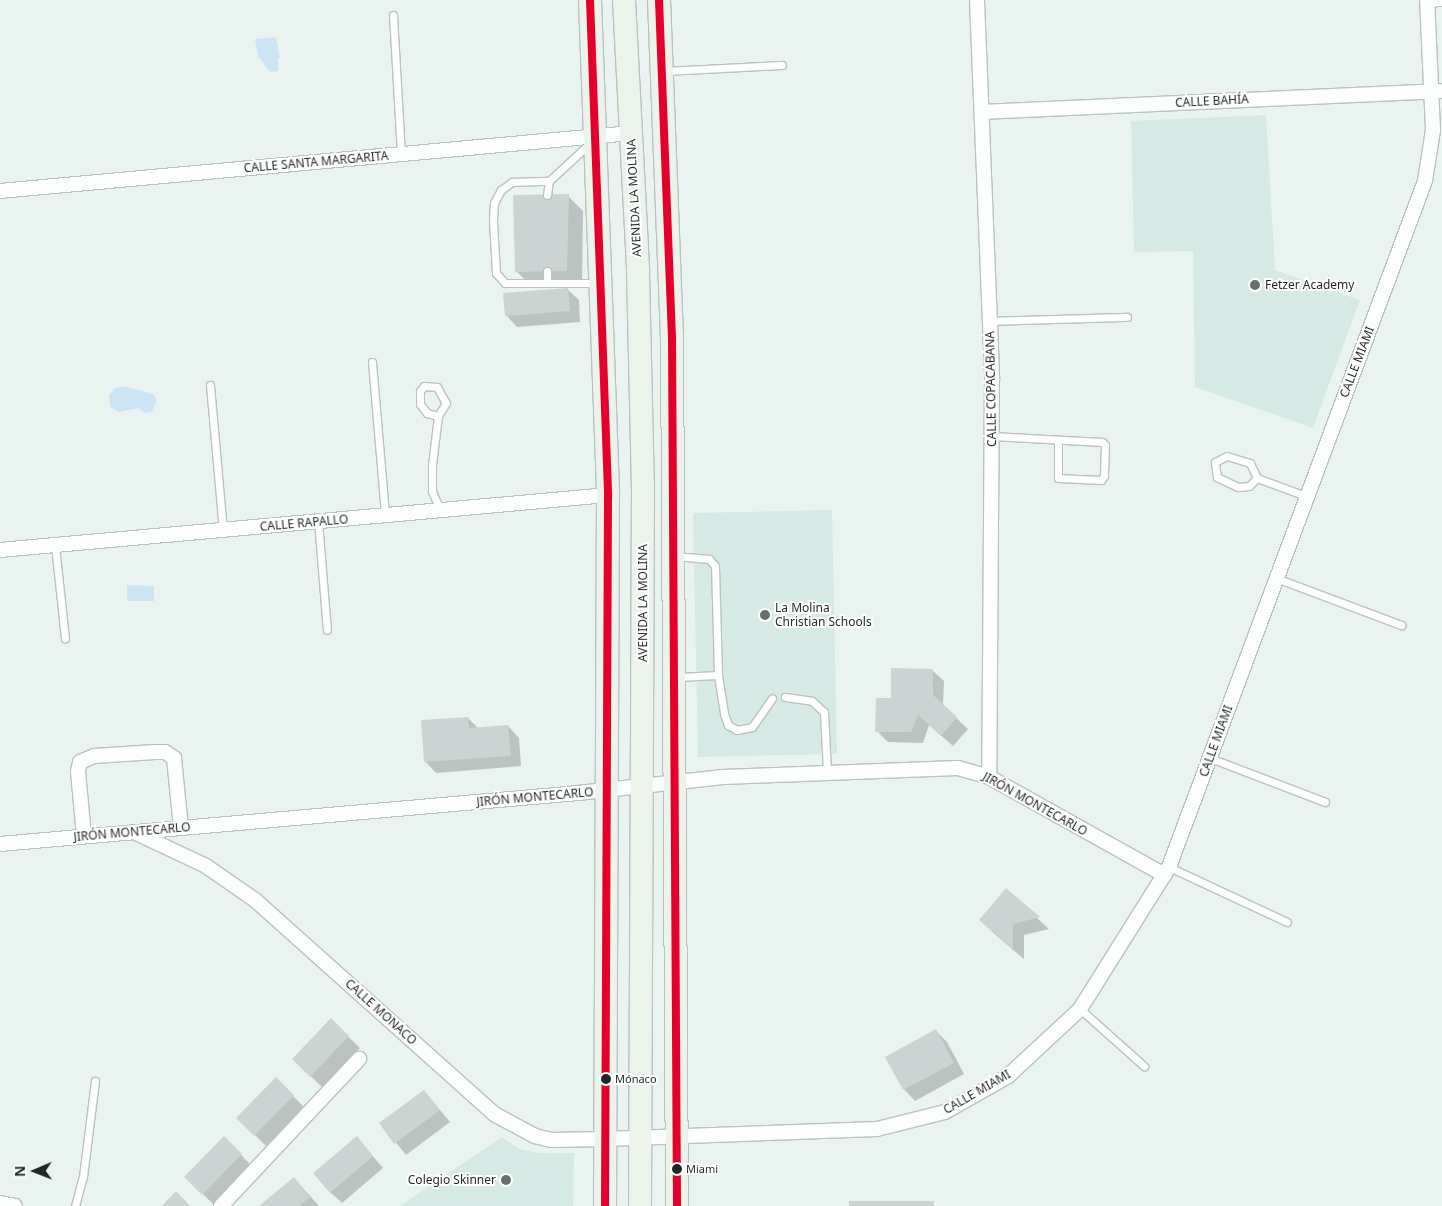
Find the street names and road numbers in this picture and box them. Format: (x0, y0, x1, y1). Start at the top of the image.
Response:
street label: CALLE BAHÍA (1175, 92, 1249, 110)
street label: AVENIDA LA MOLINA (624, 139, 644, 257)
street label: CALLE SANTA MARGARITA (243, 149, 389, 175)
street label: CALLE MIAMI (1337, 324, 1377, 400)
street label: CALLE COPACABANA (983, 331, 999, 447)
street label: CALLE RAPALLO (259, 512, 349, 534)
street label: AVENIDA LA MOLINA (636, 544, 650, 662)
street label: CALLE MIAMI (1196, 703, 1236, 779)
street label: JIRÓN MONTECARLO (980, 769, 1090, 839)
street label: JIRÓN MONTECARLO (476, 785, 594, 809)
street label: JIRÓN MONTECARLO (73, 820, 191, 844)
street label: CALLE MONACO (342, 976, 420, 1048)
street label: CALLE MIAMI (941, 1067, 1013, 1117)

